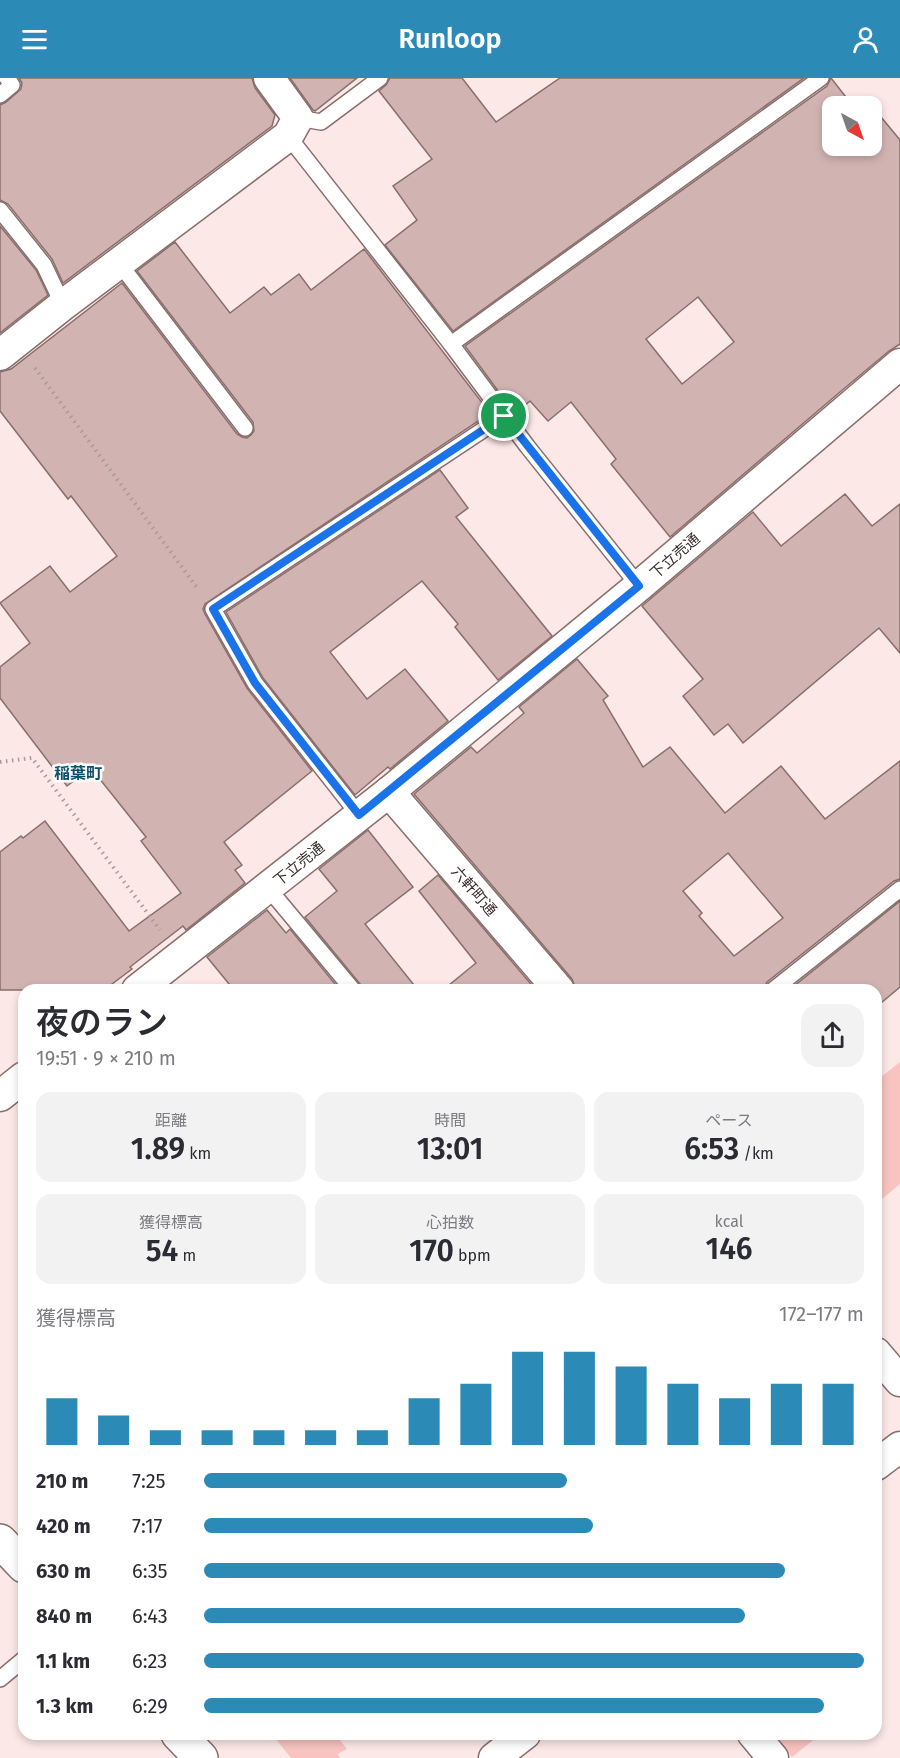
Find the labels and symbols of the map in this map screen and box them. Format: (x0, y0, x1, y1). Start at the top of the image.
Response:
north arrow (822, 96, 882, 156)
pin (478, 390, 529, 441)
street label: 下立売通 (646, 530, 704, 582)
district label: 稲葉町 (54, 764, 102, 783)
street label: 下立売通 (270, 838, 328, 890)
street label: 六軒町通 (448, 862, 500, 920)

